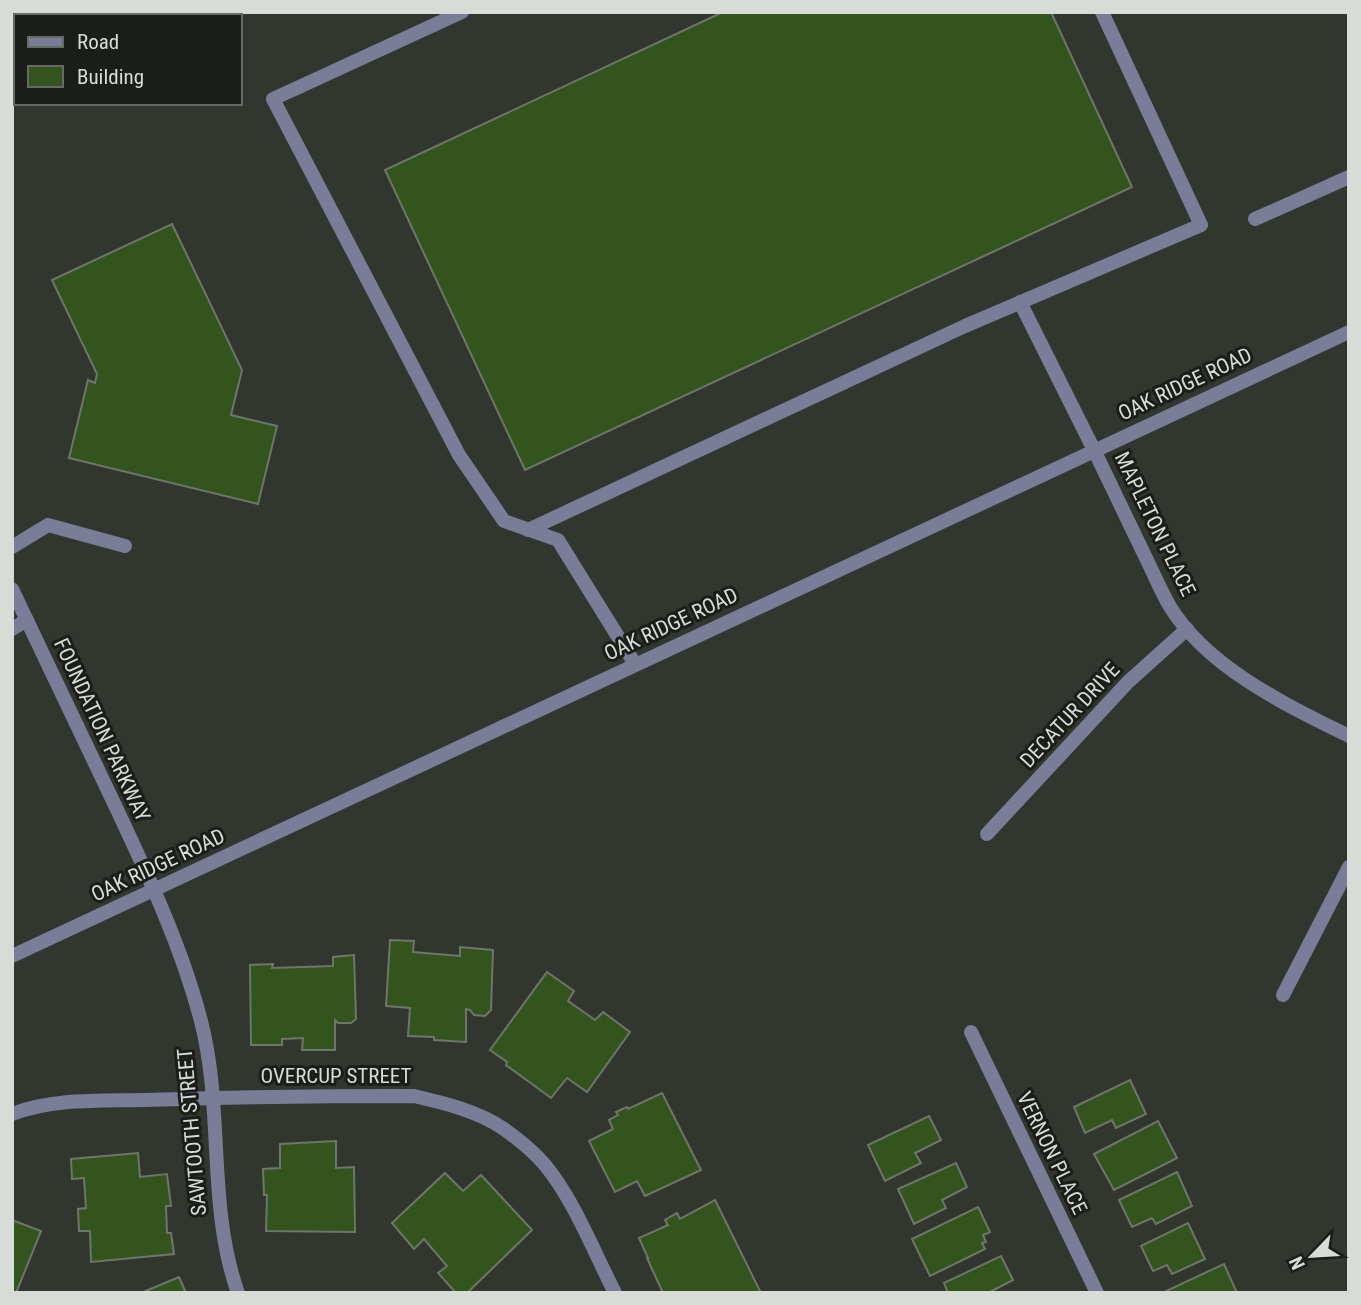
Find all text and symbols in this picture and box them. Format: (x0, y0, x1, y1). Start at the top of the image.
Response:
legend (14, 14, 242, 105)
text: Road (77, 30, 119, 54)
text: Building (77, 65, 144, 89)
street label: OAK RIDGE ROAD (1114, 343, 1256, 425)
street label: MAPLETON PLACE (1110, 448, 1200, 600)
street label: OAK RIDGE ROAD (600, 583, 742, 665)
street label: FOUNDATION PARKWAY (49, 635, 155, 825)
street label: DECATUR DRIVE (1015, 658, 1125, 772)
street label: OAK RIDGE ROAD (87, 824, 229, 906)
street label: SAWTOOTH STREET (173, 1047, 211, 1217)
street label: OVERCUP STREET (261, 1064, 412, 1088)
street label: VERNON PLACE (1012, 1088, 1092, 1218)
north arrow (1277, 1221, 1347, 1291)
text: N (1284, 1253, 1310, 1273)

